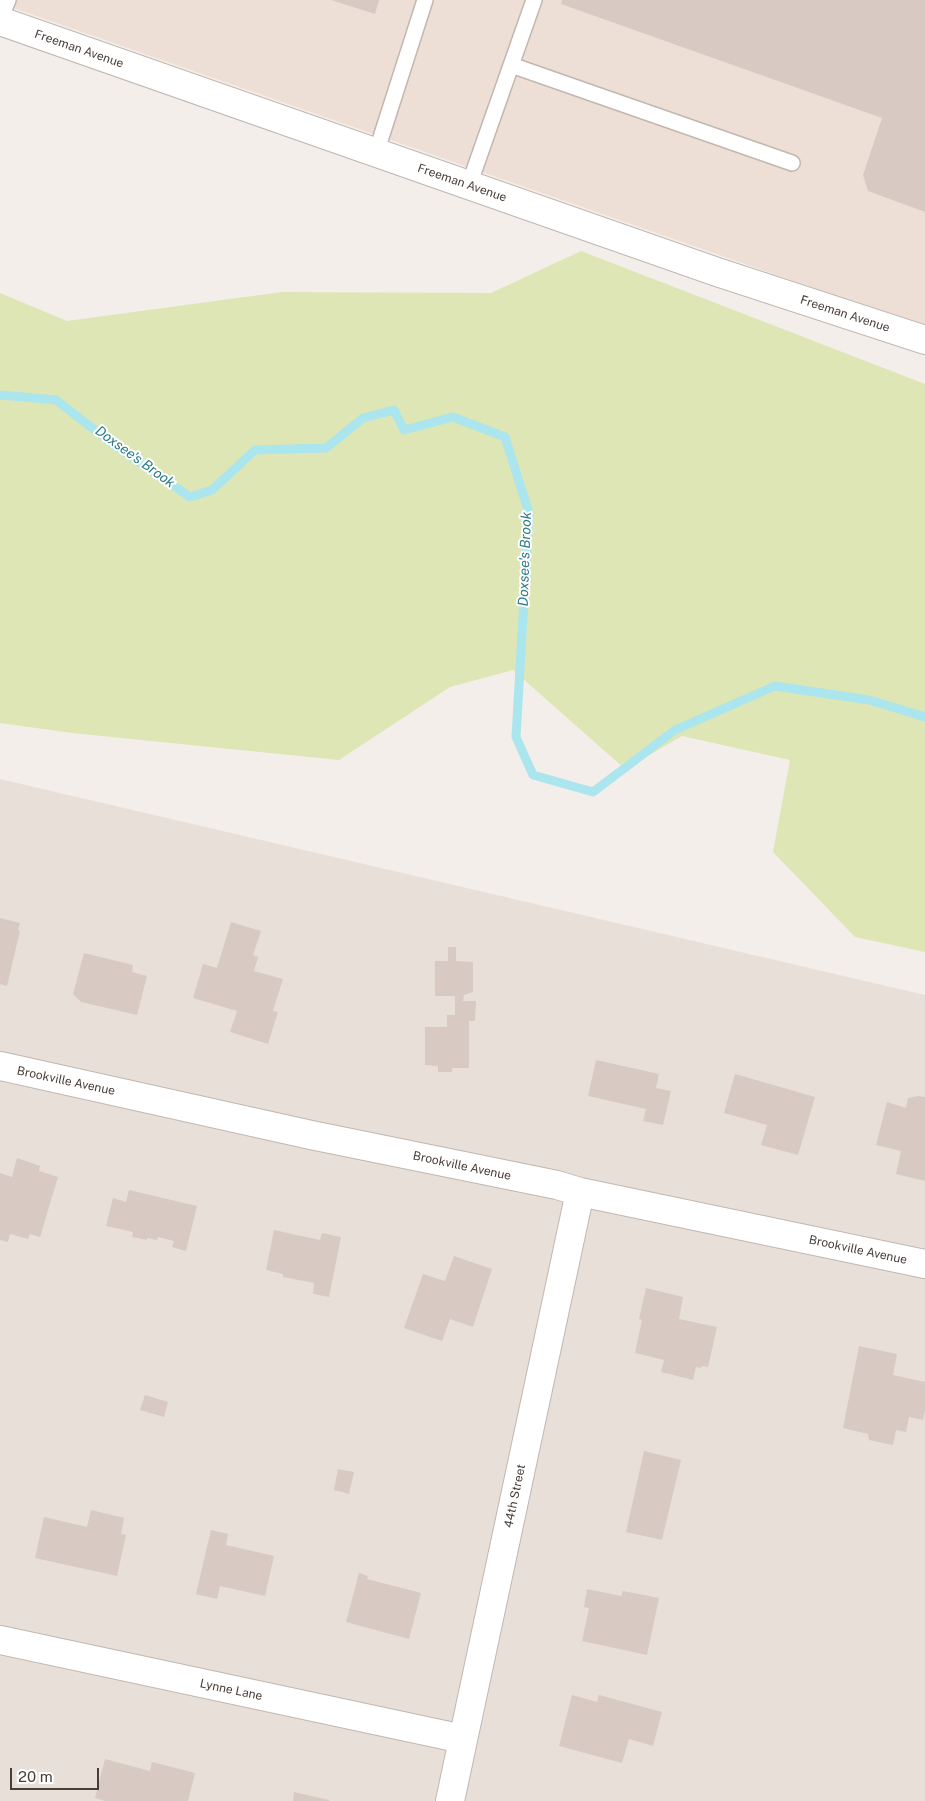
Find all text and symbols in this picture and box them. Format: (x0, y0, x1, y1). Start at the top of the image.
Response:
street label: Freeman Avenue (33, 27, 125, 71)
street label: Freeman Avenue (416, 161, 508, 205)
street label: Freeman Avenue (798, 293, 892, 335)
water label: Doxsee's Brook (92, 422, 178, 492)
water label: Doxsee's Brook (515, 511, 535, 607)
street label: Brookville Avenue (16, 1064, 116, 1098)
street label: Brookville Avenue (412, 1149, 512, 1183)
street label: Brookville Avenue (808, 1233, 908, 1267)
street label: 44th Street (501, 1463, 529, 1529)
street label: Lynne Lane (198, 1676, 264, 1704)
scale bar (12, 1758, 101, 1790)
text: 20 m (18, 1768, 53, 1785)

